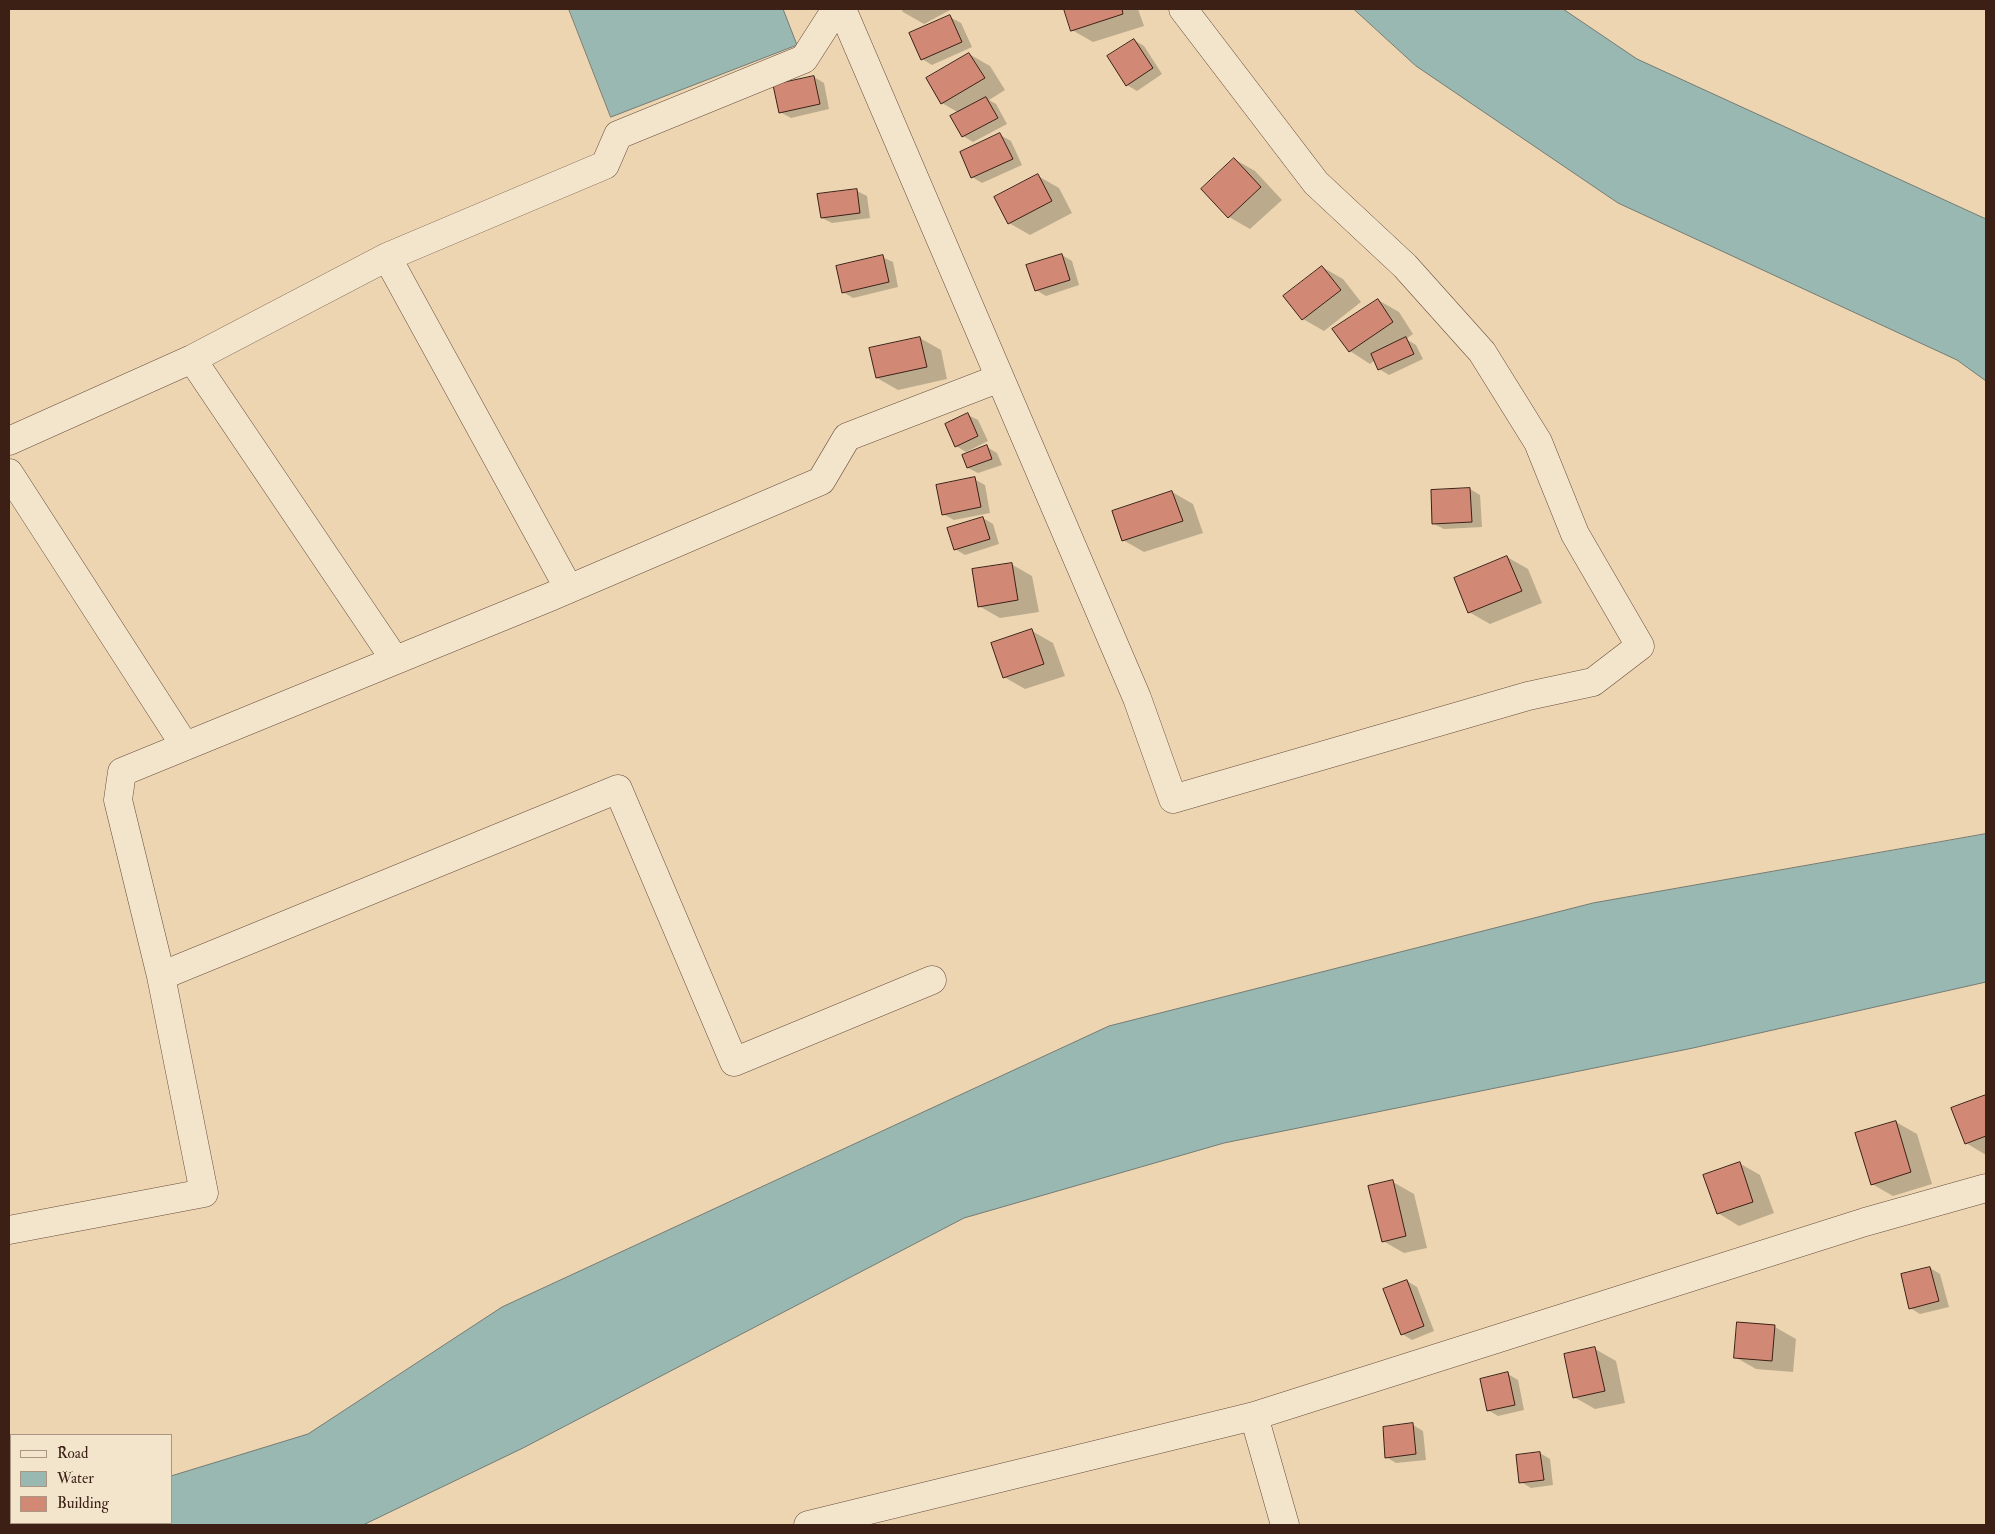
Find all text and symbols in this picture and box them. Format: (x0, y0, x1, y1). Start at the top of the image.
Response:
legend (10, 1434, 172, 1524)
text: Road (57, 1444, 88, 1463)
text: Water (57, 1469, 94, 1488)
text: Building (57, 1494, 109, 1513)

